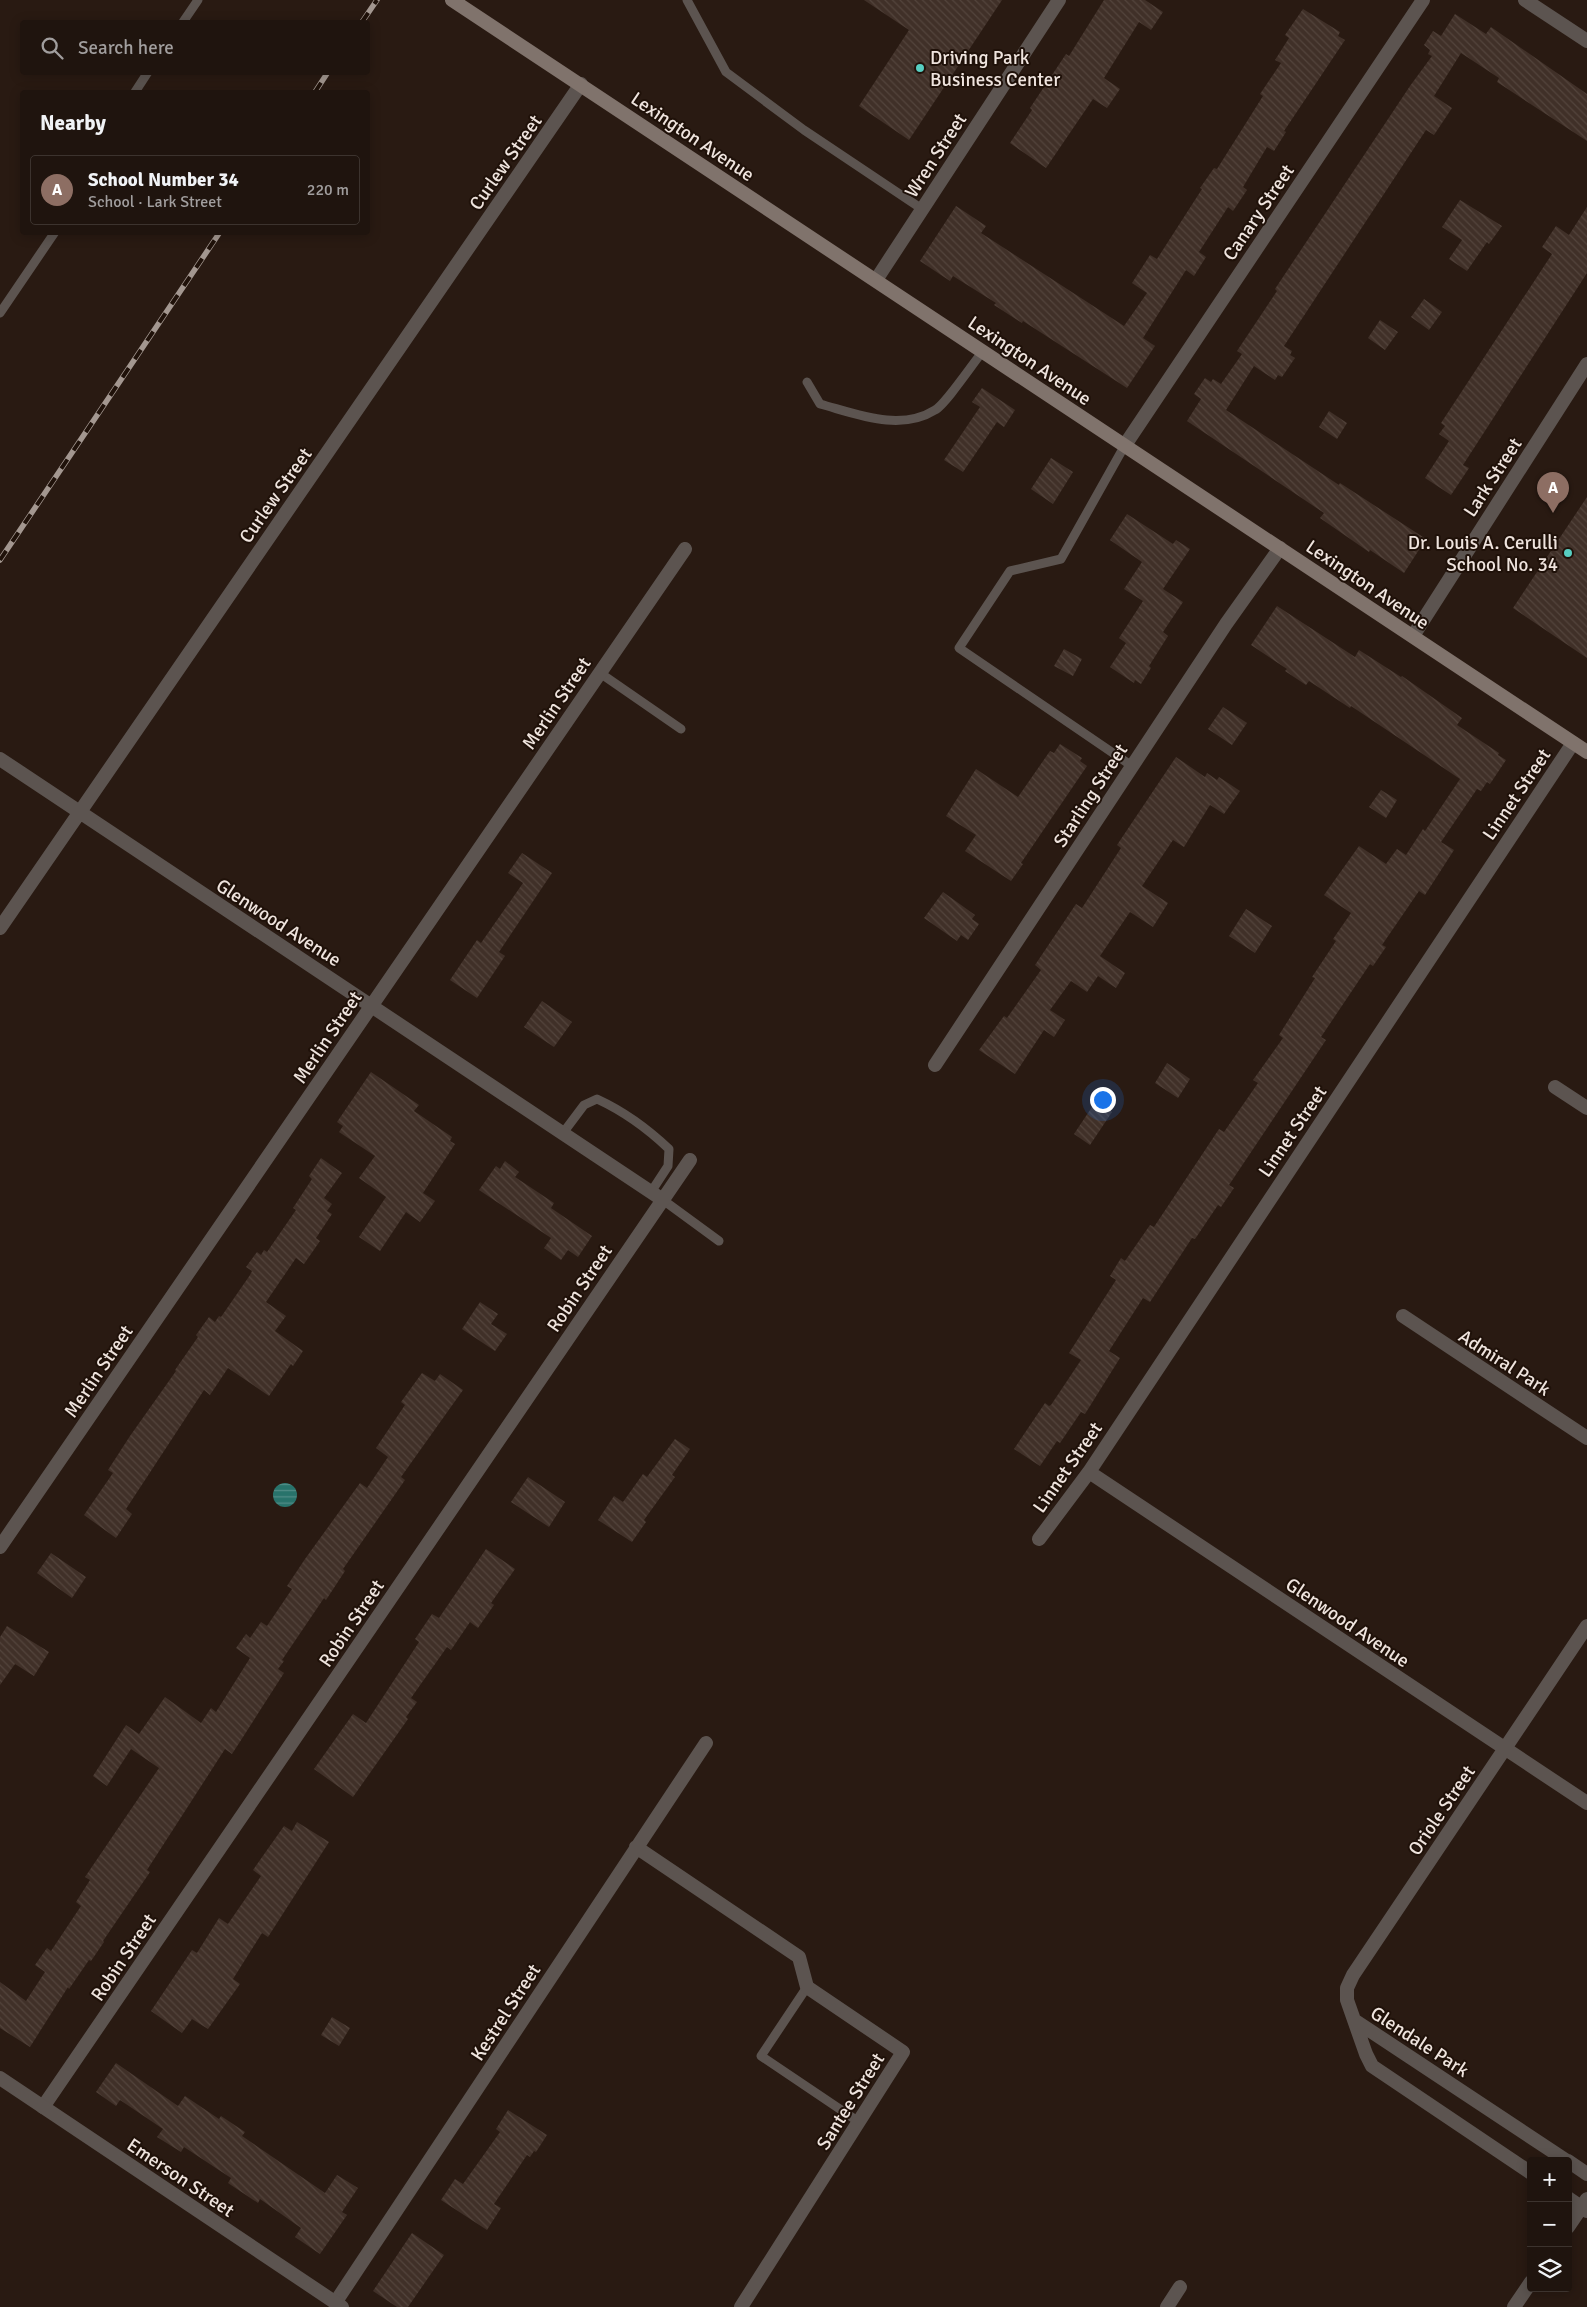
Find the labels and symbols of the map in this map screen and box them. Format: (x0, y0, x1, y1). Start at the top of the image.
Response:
place label: Driving Park Business Center (930, 46, 1060, 92)
marker: Driving Park Business Center (914, 62, 926, 74)
street label: Lexington Avenue (626, 87, 759, 187)
street label: Wren Street (900, 108, 972, 202)
street label: Curlew Street (464, 110, 548, 215)
street label: Canary Street (1218, 160, 1300, 265)
street label: Lexington Avenue (963, 311, 1096, 411)
street label: Lark Street (1458, 433, 1527, 522)
street label: Curlew Street (234, 443, 318, 548)
pin: A (1537, 472, 1569, 513)
place label: Dr. Louis A. Cerulli School No. 34 (1408, 531, 1558, 577)
street label: Lexington Avenue (1301, 535, 1434, 635)
marker: Dr. Louis A. Cerulli School No. 34 (1562, 547, 1574, 559)
street label: Merlin Street (517, 652, 597, 754)
street label: Starling Street (1048, 739, 1133, 852)
street label: Linnet Street (1477, 744, 1556, 845)
street label: Glenwood Avenue (211, 874, 345, 972)
street label: Merlin Street (288, 986, 368, 1088)
street label: Linnet Street (1253, 1081, 1332, 1182)
your location (1090, 1087, 1116, 1113)
street label: Robin Street (542, 1240, 618, 1337)
street label: Merlin Street (59, 1320, 139, 1422)
street label: Admiral Park (1454, 1324, 1555, 1402)
street label: Linnet Street (1028, 1417, 1108, 1518)
street label: Glenwood Avenue (1281, 1573, 1414, 1673)
street label: Robin Street (314, 1575, 390, 1672)
street label: Oriole Street (1403, 1761, 1481, 1860)
street label: Robin Street (86, 1909, 162, 2006)
street label: Kestrel Street (466, 1959, 546, 2066)
street label: Glendale Park (1366, 2001, 1474, 2083)
street label: Santee Street (812, 2048, 890, 2154)
street label: Emerson Street (122, 2133, 239, 2223)

